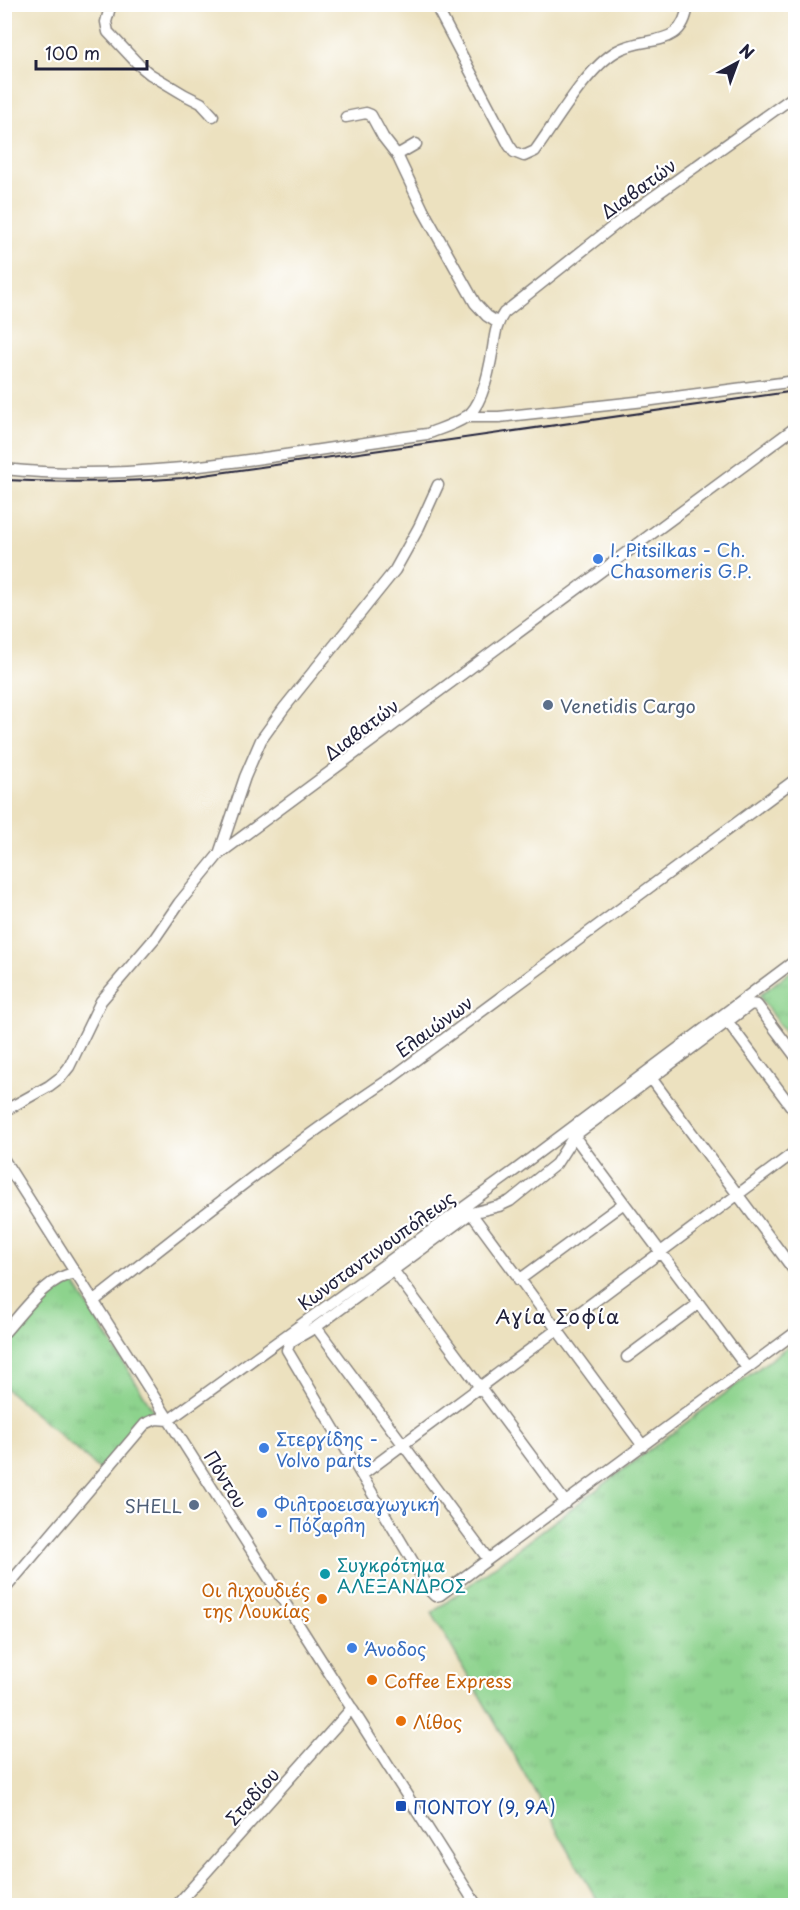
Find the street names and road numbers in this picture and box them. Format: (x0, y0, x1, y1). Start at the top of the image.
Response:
street label: Διαβατών (595, 151, 681, 225)
street label: Διαβατών (318, 692, 404, 766)
street label: Ελαιώνων (390, 989, 478, 1063)
street label: Κωνσταντινουπόλεως (292, 1184, 460, 1316)
street label: Πόντου (198, 1445, 254, 1513)
street label: Σταδίου (219, 1761, 285, 1831)

